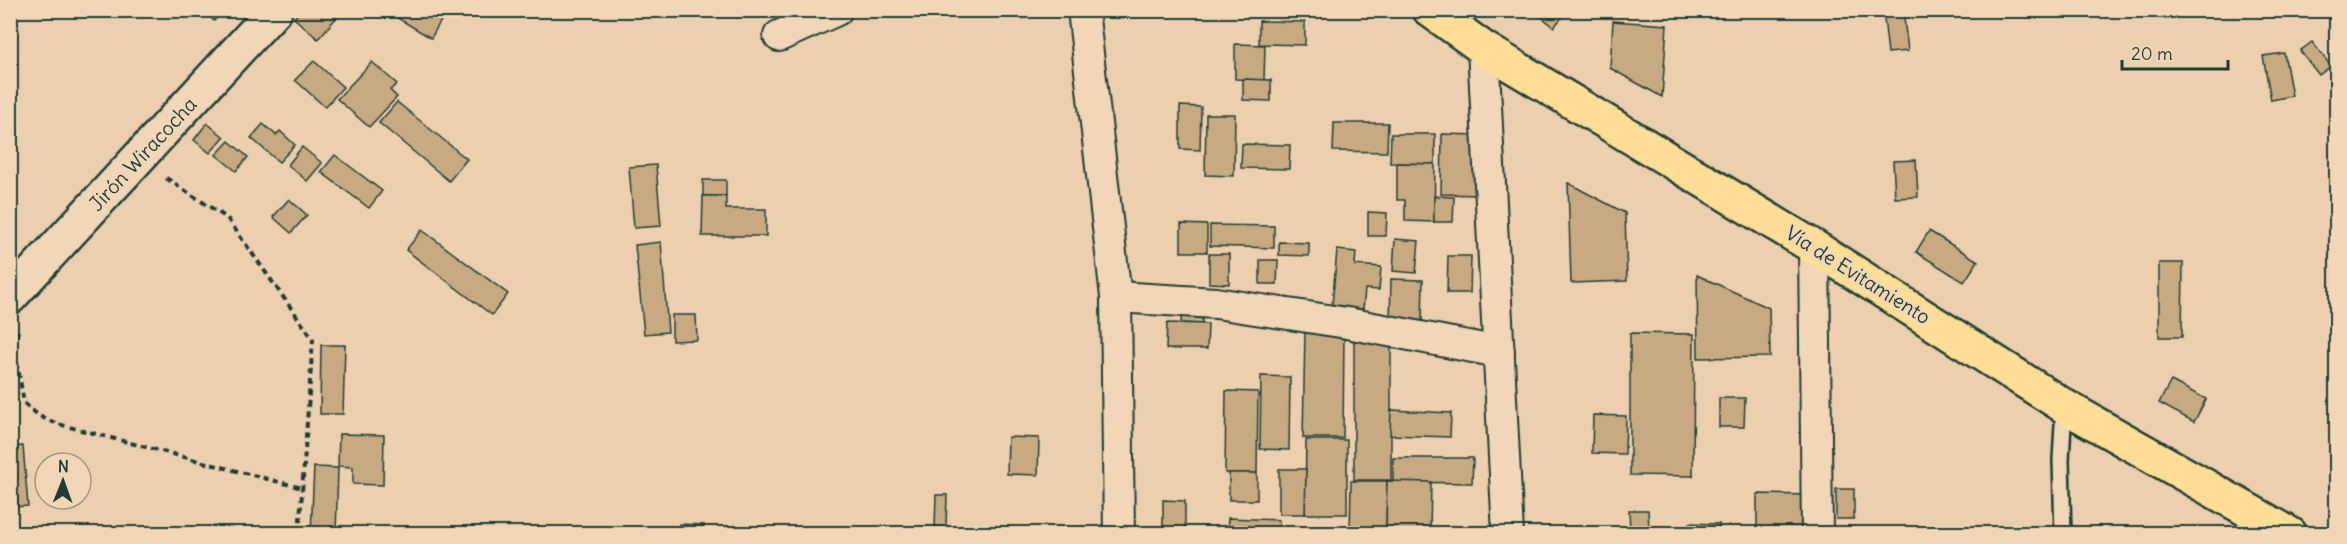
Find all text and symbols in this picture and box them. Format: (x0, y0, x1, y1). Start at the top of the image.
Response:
scale bar (2122, 33, 2228, 71)
text: 20 m (2131, 42, 2173, 65)
street label: Jirón Wiracocha (83, 91, 202, 216)
street label: Vía de Evitamiento (1781, 220, 1935, 329)
north arrow (33, 451, 93, 511)
text: N (58, 456, 69, 476)

